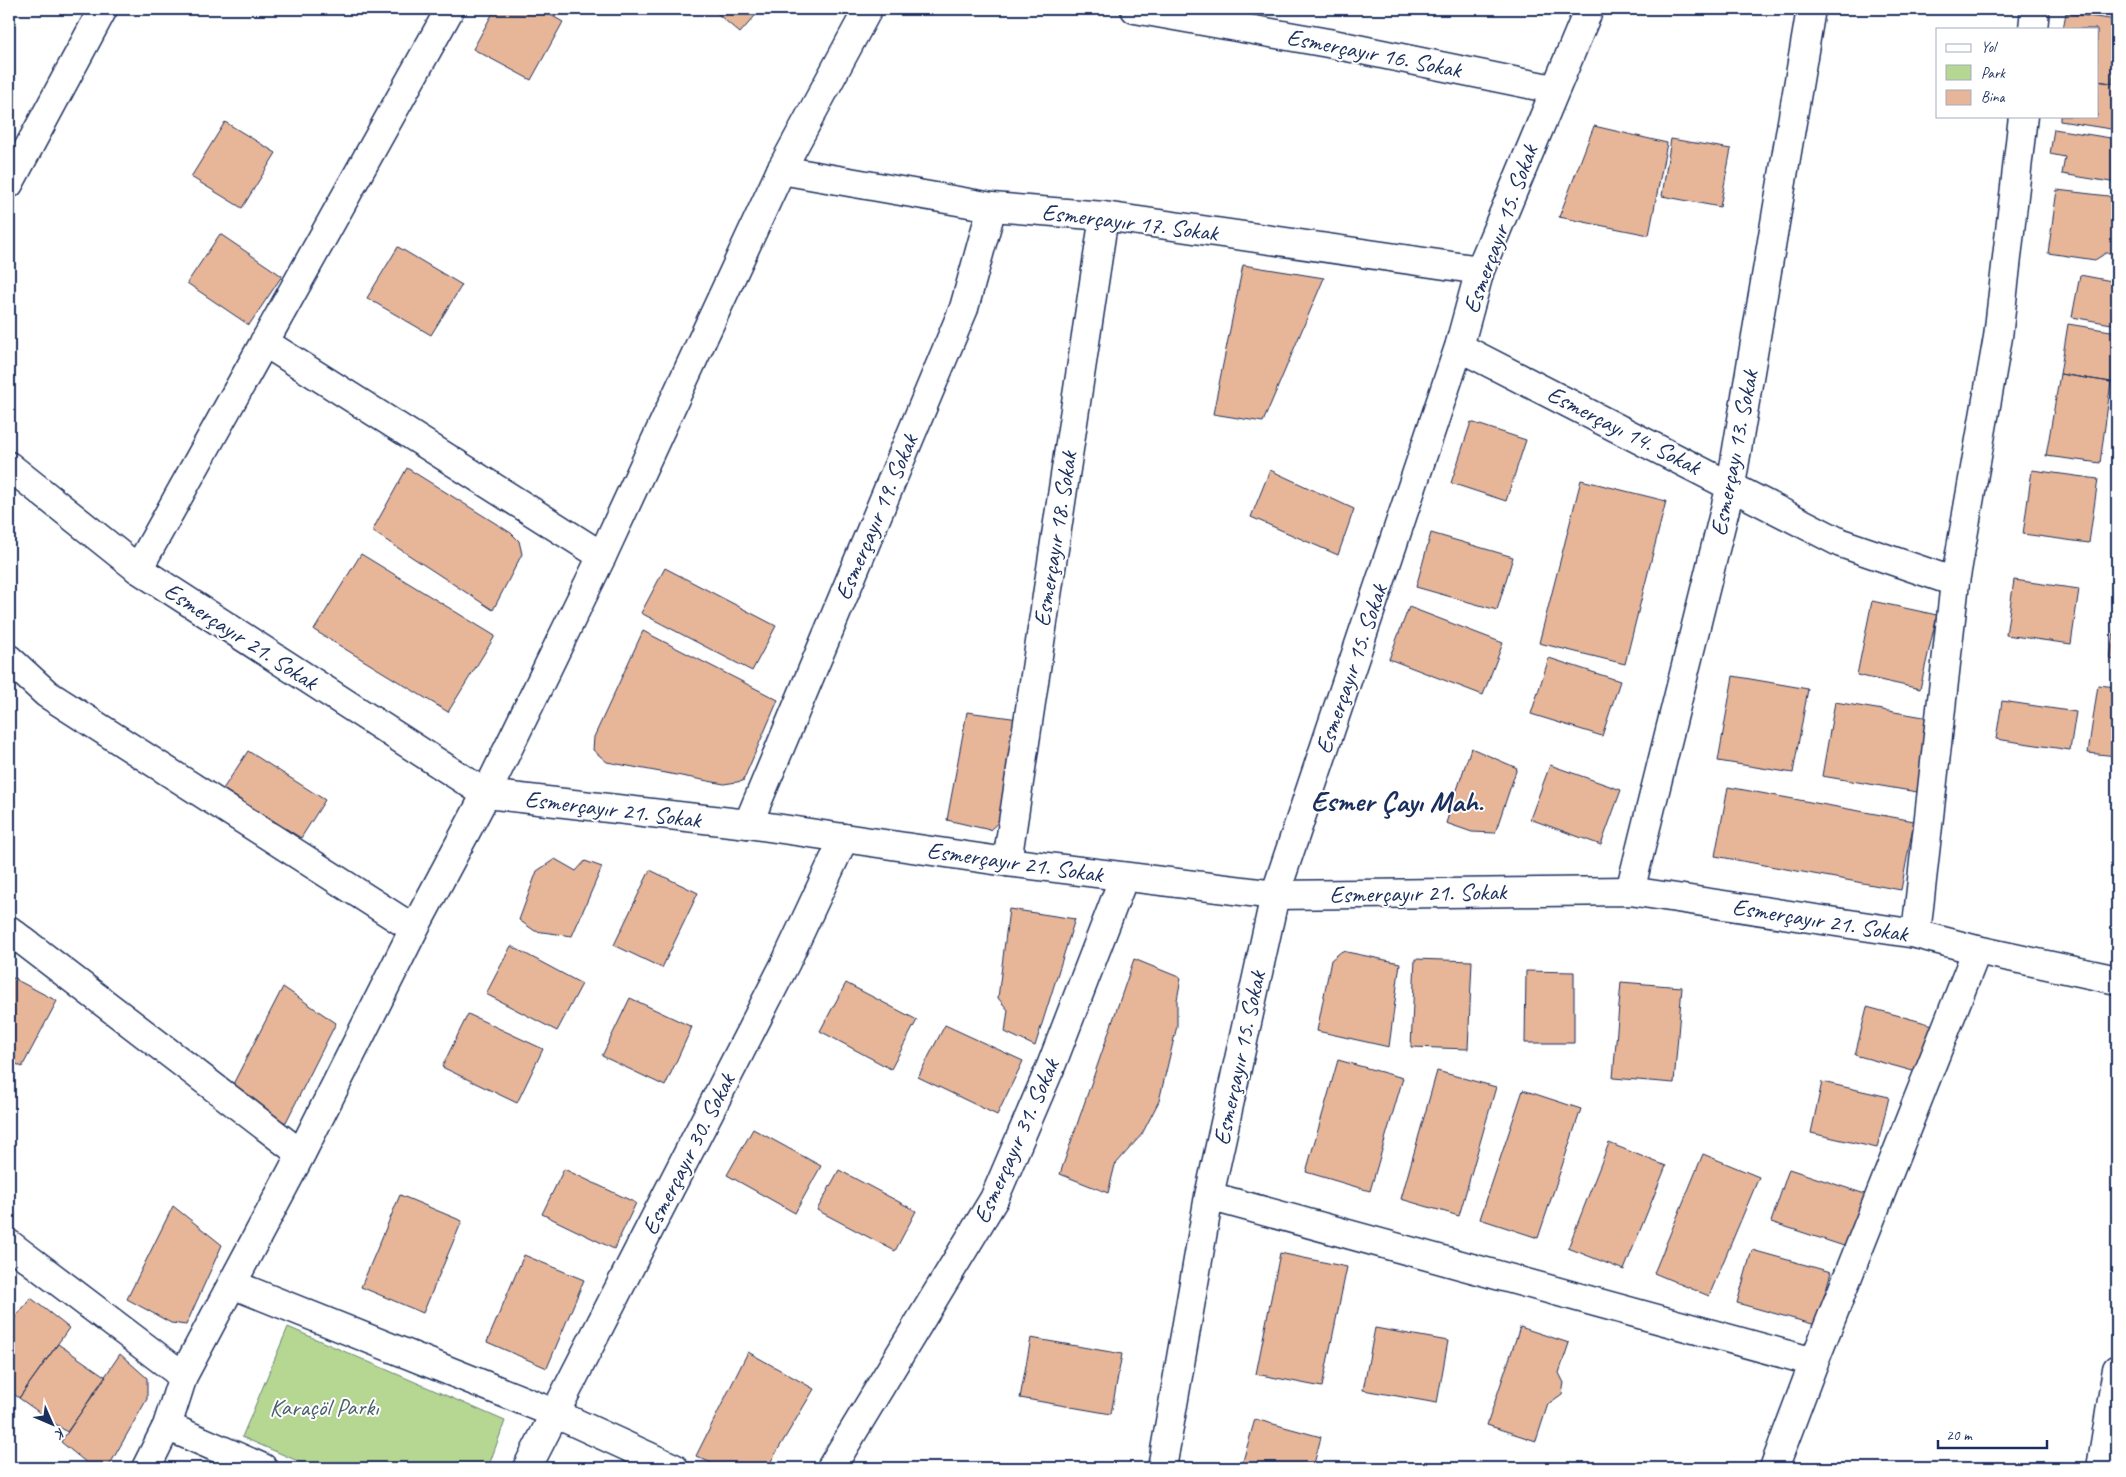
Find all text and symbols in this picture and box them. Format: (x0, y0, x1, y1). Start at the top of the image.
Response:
street label: Esmerçayır 16. Sokak (1284, 21, 1466, 85)
legend (1936, 28, 2098, 118)
text: Yol (1981, 38, 1998, 57)
text: Park (1981, 64, 2006, 83)
text: Bina (1981, 88, 2006, 107)
street label: Esmerçayır 15. Sokak (1456, 139, 1545, 317)
street label: Esmerçayır 17. Sokak (1040, 196, 1222, 248)
street label: Esmerçayı 13. Sokak (1703, 365, 1765, 538)
street label: Esmerçayı 14. Sokak (1542, 378, 1708, 483)
street label: Esmerçayır 19. Sokak (828, 428, 925, 604)
street label: Esmerçayır 18. Sokak (1026, 447, 1084, 629)
street label: Esmerçayır 21. Sokak (159, 575, 325, 698)
street label: Esmerçayır 15. Sokak (1308, 578, 1395, 757)
street label: Esmerçayır 21. Sokak (523, 783, 705, 835)
district label: Esmer Çayı Mah. (1311, 783, 1485, 820)
street label: Esmerçayır 21. Sokak (925, 835, 1107, 889)
street label: Esmerçayır 21. Sokak (1329, 876, 1509, 910)
street label: Esmerçayır 21. Sokak (1730, 891, 1912, 949)
street label: Esmerçayır 15. Sokak (1206, 966, 1273, 1148)
street label: Esmerçayır 31. Sokak (966, 1052, 1067, 1228)
street label: Esmerçayır 30. Sokak (634, 1066, 743, 1240)
park label: Karaçöl Parkı (269, 1392, 380, 1422)
north arrow (28, 1400, 78, 1450)
scale bar (1938, 1417, 2047, 1449)
text: K (50, 1424, 69, 1443)
text: 20 m (1946, 1426, 1973, 1445)

